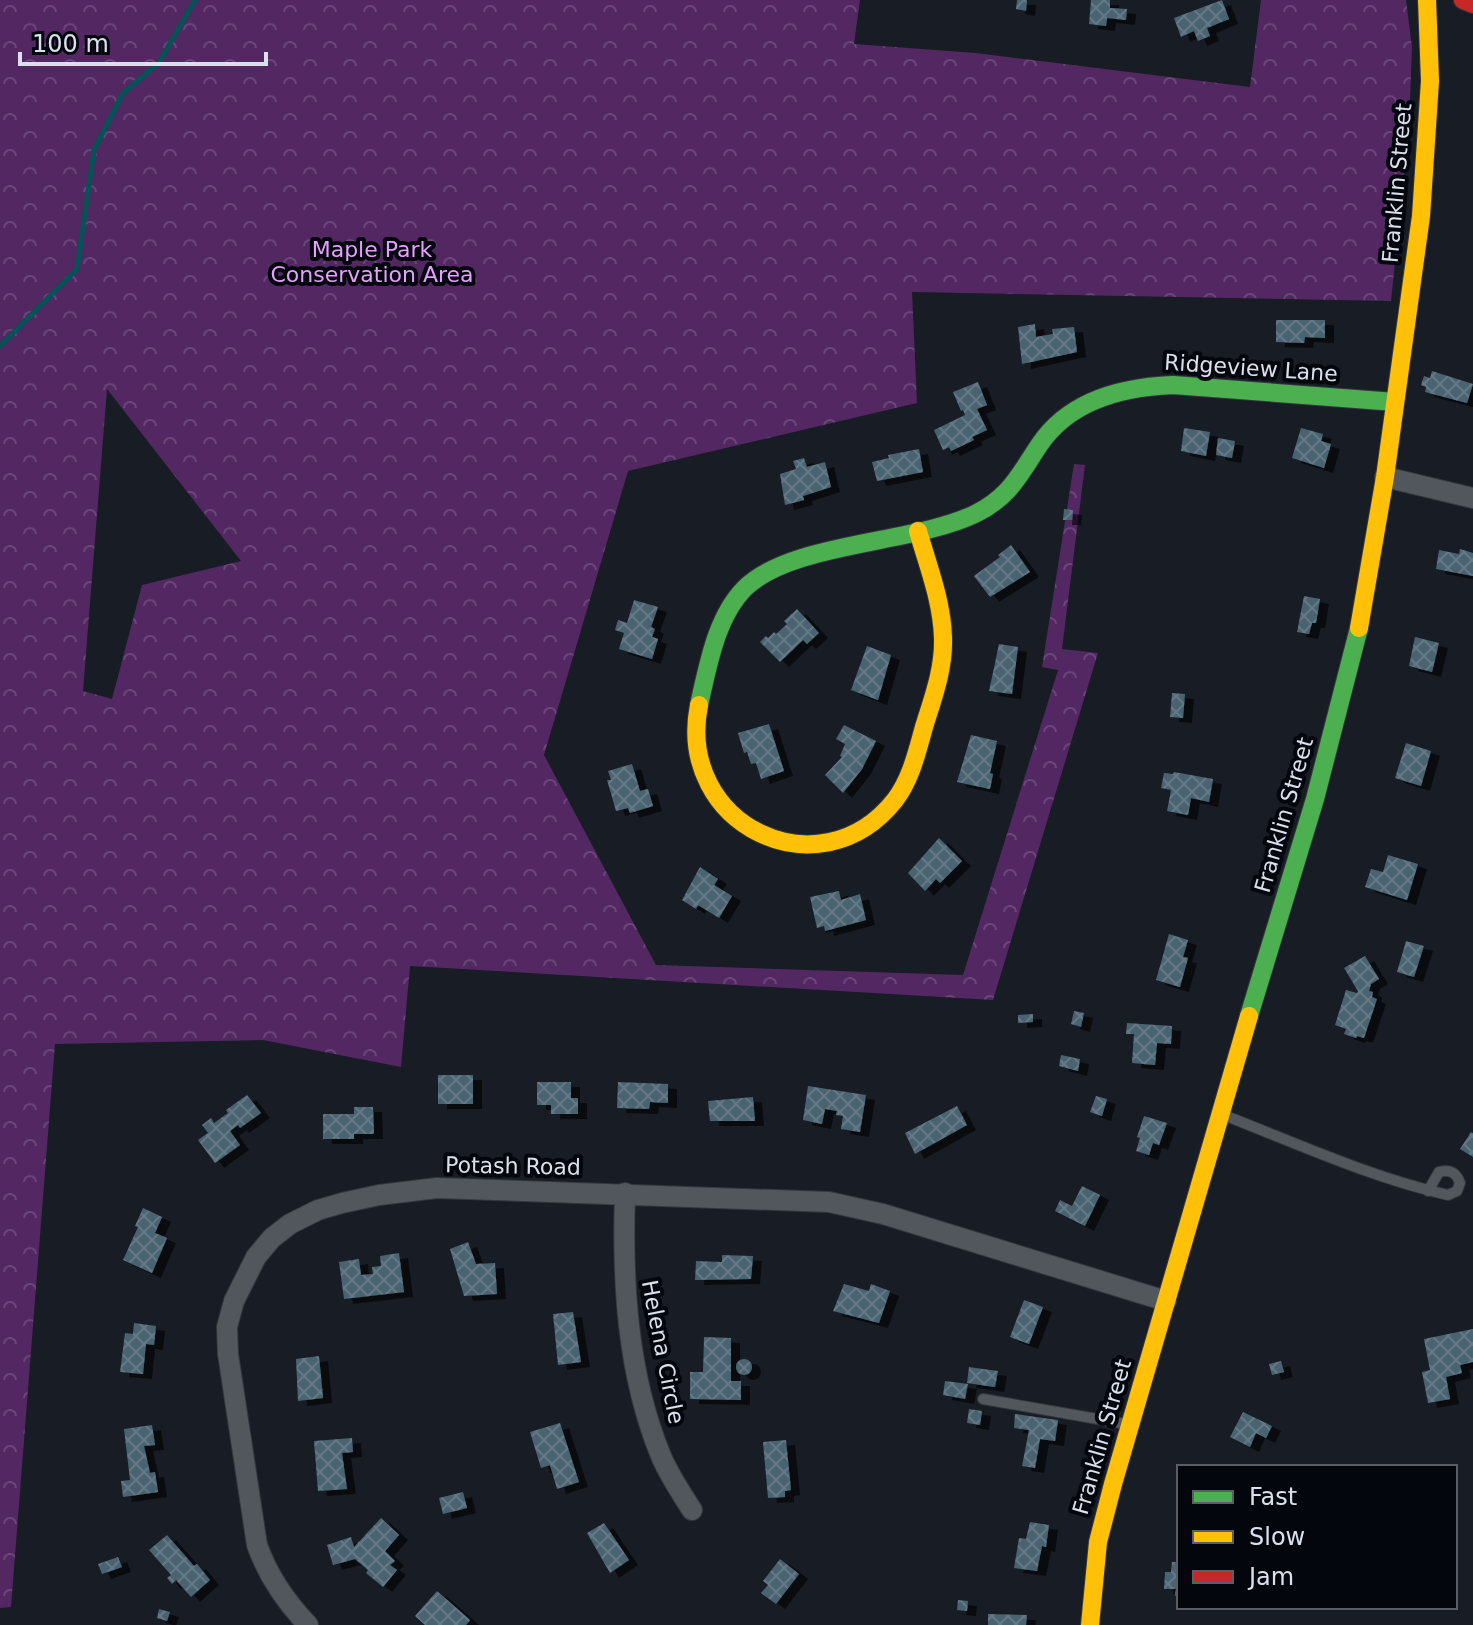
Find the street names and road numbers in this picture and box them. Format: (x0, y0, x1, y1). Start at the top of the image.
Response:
street label: Franklin Street (1378, 102, 1416, 264)
street label: Ridgeview Lane (1163, 349, 1339, 387)
street label: Franklin Street (1250, 734, 1318, 895)
street label: Potash Road (445, 1152, 581, 1180)
street label: Helena Circle (637, 1278, 689, 1426)
street label: Franklin Street (1068, 1356, 1136, 1517)

